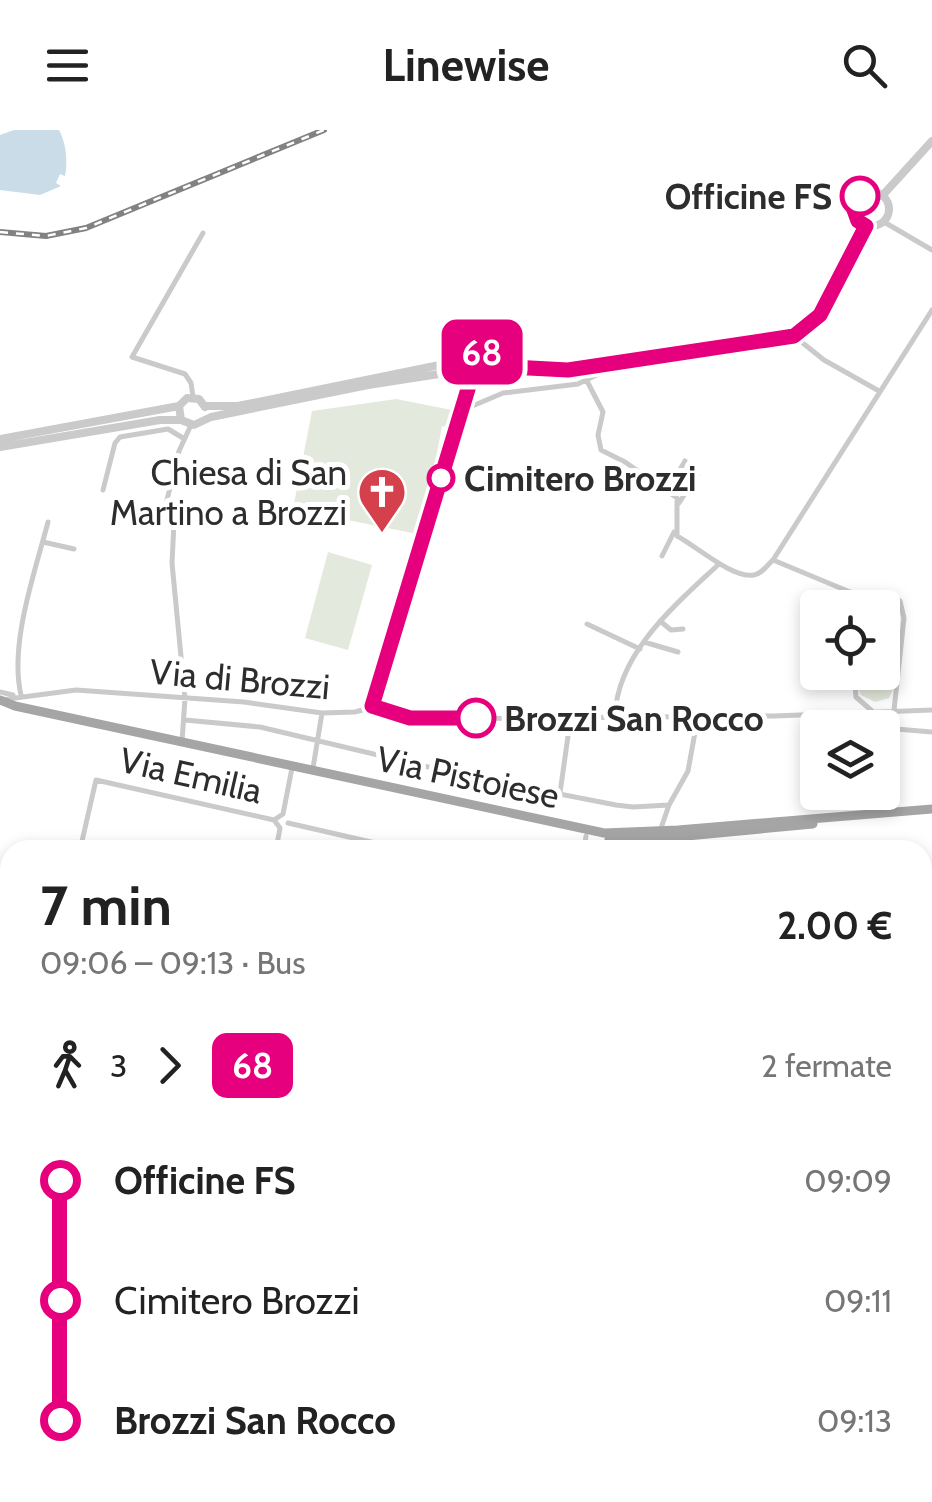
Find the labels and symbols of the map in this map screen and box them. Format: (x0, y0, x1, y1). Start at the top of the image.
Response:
place label: Officine FS (665, 175, 832, 218)
marker: Officine FS (841, 177, 879, 215)
line badge: 68 (437, 320, 527, 384)
place label: Chiesa di San Martino a Brozzi (110, 451, 347, 534)
place label: Cimitero Brozzi (464, 457, 697, 500)
marker: Cimitero Brozzi (428, 465, 454, 491)
church icon: Chiesa di San Martino a Brozzi (356, 466, 408, 534)
street label: Via di Brozzi (148, 650, 332, 708)
place label: Brozzi San Rocco (504, 697, 764, 740)
marker: Brozzi San Rocco (457, 699, 495, 737)
street label: Via Pistoiese (373, 737, 563, 817)
street label: Via Emilia (116, 738, 267, 812)

